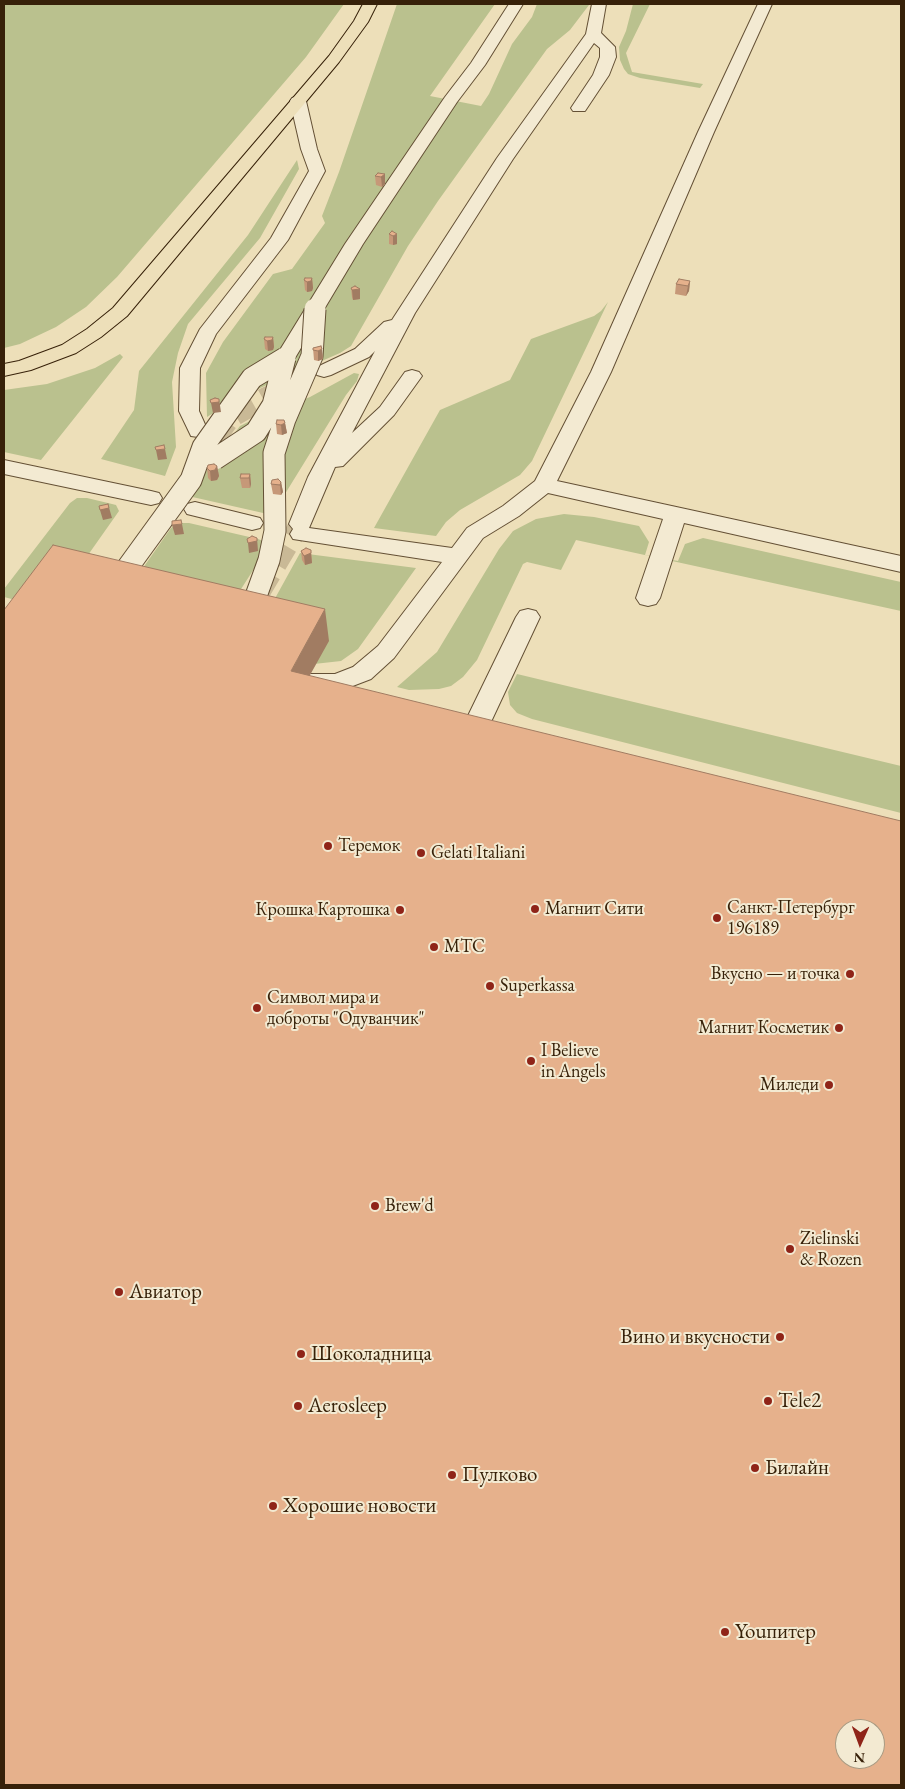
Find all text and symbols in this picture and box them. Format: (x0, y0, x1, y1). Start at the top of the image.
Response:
place label: Теремок (338, 835, 400, 857)
marker: Теремок (322, 840, 334, 852)
place label: Gelati Italiani (431, 842, 525, 864)
marker: Gelati Italiani (415, 847, 427, 859)
place label: Санкт-Петербург 196189 (727, 897, 855, 940)
place label: Магнит Сити (545, 898, 643, 920)
place label: Крошка Картошка (256, 899, 390, 921)
marker: Магнит Сити (529, 903, 541, 915)
marker: Крошка Картошка (394, 904, 406, 916)
marker: Санкт-Петербург 196189 (711, 912, 723, 924)
place label: МТС (444, 936, 485, 958)
marker: МТС (428, 941, 440, 953)
place label: Вкусно — и точка (711, 963, 840, 985)
marker: Вкусно — и точка (844, 968, 856, 980)
place label: Superkassa (500, 975, 575, 997)
marker: Superkassa (484, 980, 496, 992)
place label: Символ мира и доброты "Одуванчик" (267, 987, 424, 1030)
marker: Символ мира и доброты "Одуванчик" (251, 1002, 263, 1014)
place label: Магнит Косметик (698, 1017, 829, 1039)
marker: Магнит Косметик (833, 1022, 845, 1034)
place label: I Believe in Angels (541, 1040, 605, 1082)
marker: I Believe in Angels (525, 1055, 537, 1067)
place label: Миледи (760, 1074, 819, 1096)
marker: Миледи (823, 1079, 835, 1091)
place label: Brew'd (385, 1195, 434, 1217)
marker: Brew'd (369, 1200, 381, 1212)
place label: Zielinski & Rozen (800, 1228, 862, 1270)
marker: Zielinski & Rozen (784, 1243, 796, 1255)
place label: Авиатор (129, 1279, 202, 1305)
marker: Авиатор (113, 1286, 125, 1298)
place label: Вино и вкусности (620, 1324, 770, 1350)
marker: Вино и вкусности (774, 1331, 786, 1343)
place label: Шоколадница (311, 1341, 432, 1367)
marker: Шоколадница (295, 1348, 307, 1360)
place label: Tele2 (778, 1388, 821, 1414)
place label: Aerosleep (308, 1393, 387, 1419)
marker: Tele2 (762, 1395, 774, 1407)
marker: Aerosleep (292, 1400, 304, 1412)
place label: Билайн (765, 1455, 829, 1481)
place label: Пулково (462, 1462, 537, 1488)
marker: Билайн (749, 1462, 761, 1474)
marker: Пулково (446, 1469, 458, 1481)
place label: Хорошие новости (283, 1493, 436, 1519)
marker: Хорошие новости (267, 1500, 279, 1512)
place label: Youпитер (735, 1619, 816, 1645)
marker: Youпитер (719, 1626, 731, 1638)
north arrow (835, 1719, 885, 1769)
text: N (854, 1749, 865, 1767)

